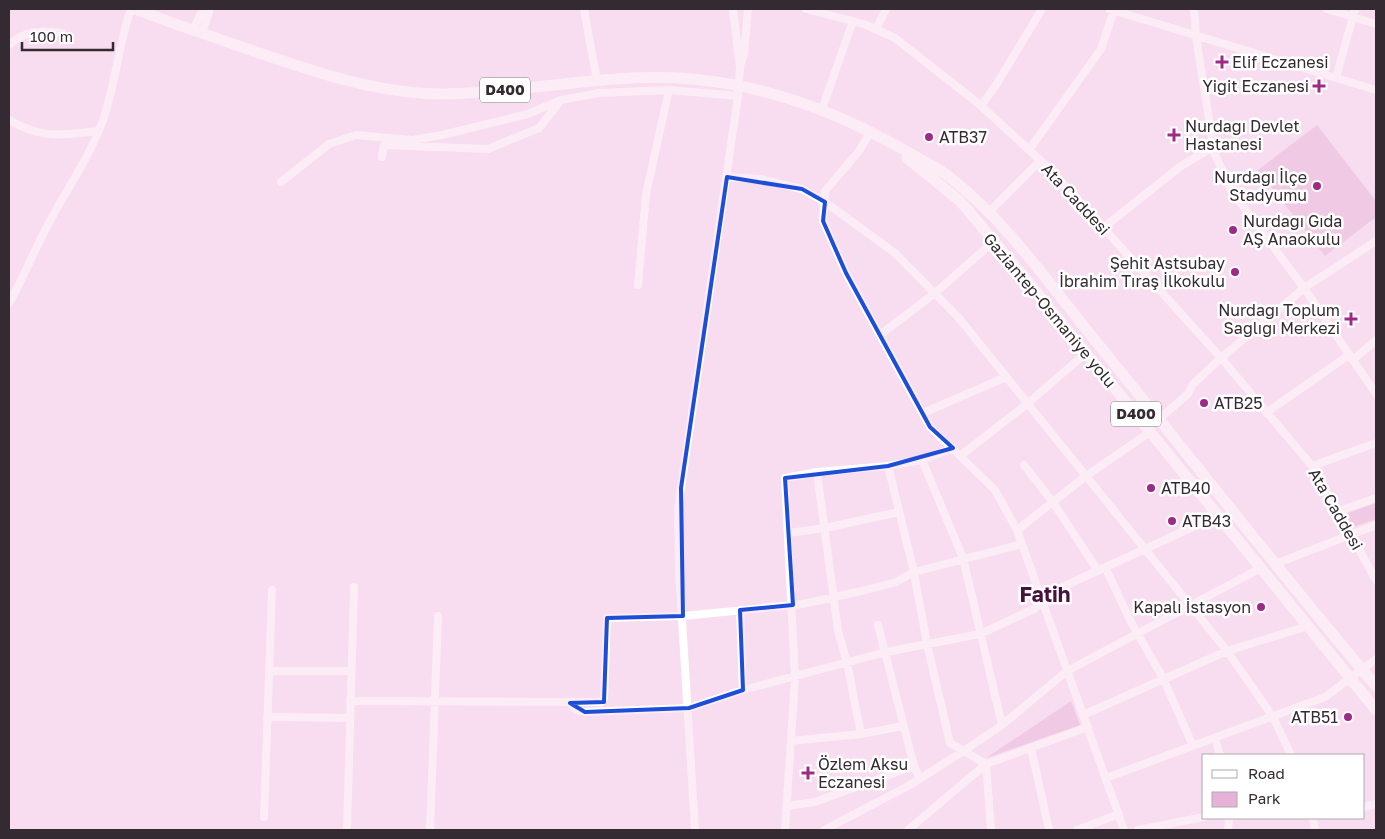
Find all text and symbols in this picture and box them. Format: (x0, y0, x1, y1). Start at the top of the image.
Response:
scale bar (22, 20, 114, 52)
text: 100 m (30, 27, 73, 45)
place label: Elif Eczanesi (1232, 52, 1328, 72)
marker: Elif Eczanesi (1216, 56, 1228, 68)
place label: Yiğit Eczanesi (1203, 76, 1309, 96)
road number: D400 (480, 78, 530, 102)
marker: Yiğit Eczanesi (1313, 80, 1325, 92)
place label: Nurdağı Devlet Hastanesi (1185, 116, 1300, 154)
place label: ATB37 (939, 127, 987, 147)
marker: Nurdağı Devlet Hastanesi (1167, 128, 1181, 142)
marker: ATB37 (923, 131, 935, 143)
street label: Ata Caddesi (1038, 159, 1114, 239)
place label: Nurdağı İlçe Stadyumu (1214, 167, 1307, 205)
marker: Nurdağı İlçe Stadyumu (1311, 180, 1323, 192)
place label: Nurdağı Gıda AŞ Anaokulu (1243, 211, 1342, 249)
marker: Nurdağı Gıda AŞ Anaokulu (1227, 224, 1239, 236)
street label: Gaziantep-Osmaniye yolu (979, 229, 1121, 391)
place label: Şehit Astsubay İbrahim Tıraş İlkokulu (1059, 253, 1225, 291)
marker: Şehit Astsubay İbrahim Tıraş İlkokulu (1229, 266, 1241, 278)
place label: Nurdagı Toplum Saglıgı Merkezi (1218, 300, 1340, 338)
marker: Nurdagı Toplum Saglıgı Merkezi (1344, 312, 1358, 326)
place label: ATB25 (1214, 393, 1263, 413)
marker: ATB25 (1198, 397, 1210, 409)
road number: D400 (1111, 402, 1161, 426)
street label: Ata Caddesi (1305, 465, 1367, 553)
place label: ATB40 (1161, 478, 1211, 498)
marker: ATB40 (1145, 482, 1157, 494)
place label: ATB43 (1182, 511, 1231, 531)
marker: ATB43 (1166, 515, 1178, 527)
district label: Fatih (1019, 581, 1071, 607)
place label: Kapalı İstasyon (1133, 597, 1251, 617)
marker: Kapalı İstasyon (1255, 601, 1267, 613)
place label: ATB51 (1291, 707, 1338, 727)
marker: ATB51 (1342, 711, 1354, 723)
place label: Özlem Aksu Eczanesi (818, 754, 908, 792)
legend (1202, 754, 1365, 819)
text: Road (1248, 764, 1285, 782)
marker: Özlem Aksu Eczanesi (802, 767, 814, 779)
text: Park (1248, 789, 1281, 807)

